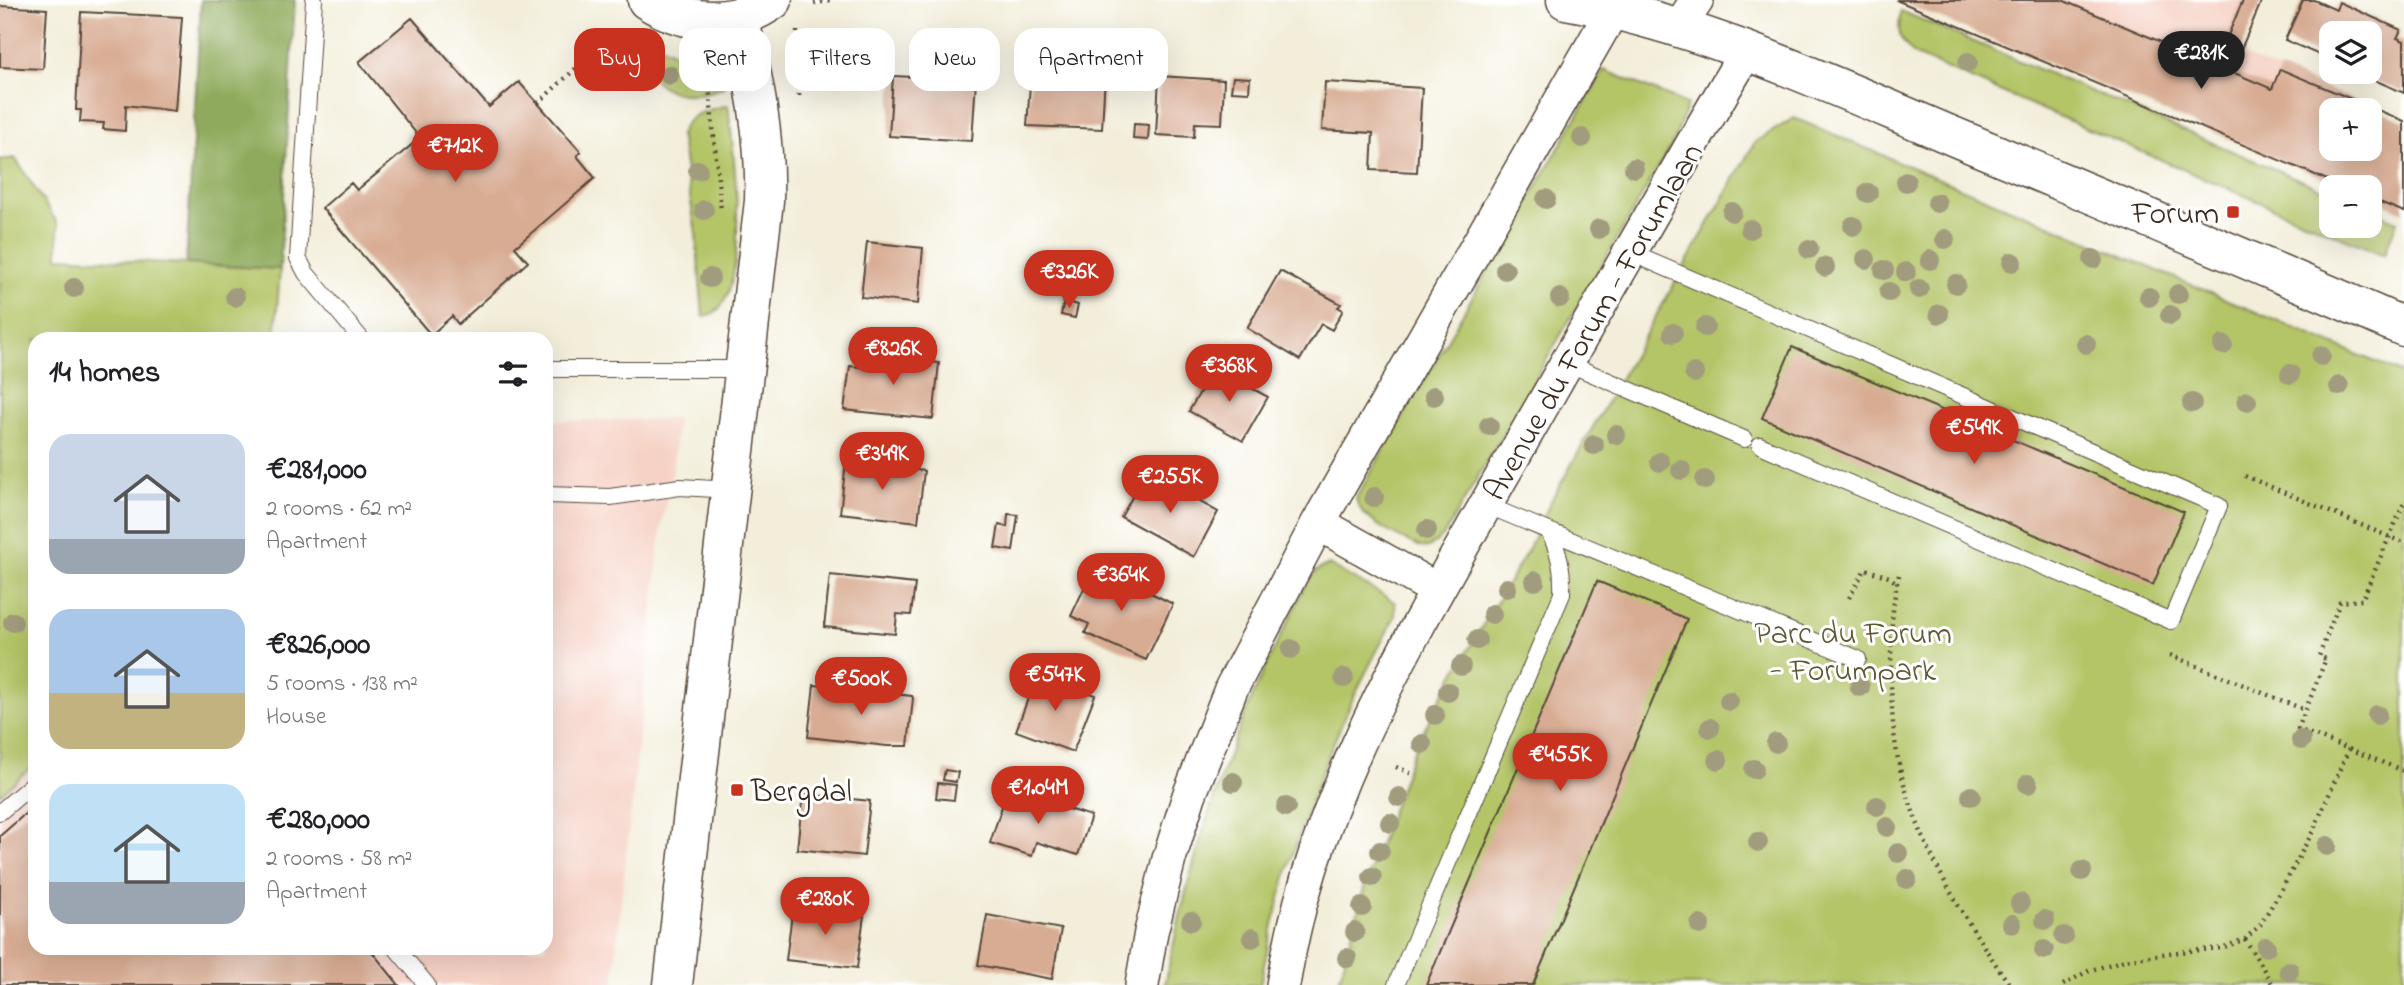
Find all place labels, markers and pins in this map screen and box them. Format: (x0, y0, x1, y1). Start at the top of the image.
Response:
pin: €281K (2152, 32, 2250, 91)
pin: €712K (406, 124, 504, 184)
place label: Forum (2131, 192, 2219, 239)
marker: Forum (2225, 204, 2241, 220)
pin: €326K (1020, 250, 1118, 310)
pin: €826K (844, 328, 942, 387)
pin: €368K (1180, 344, 1278, 404)
pin: €549K (1925, 406, 2023, 466)
pin: €349K (833, 433, 931, 492)
pin: €255K (1121, 456, 1219, 515)
pin: €364K (1072, 554, 1170, 613)
pin: €547K (1006, 654, 1104, 713)
pin: €500K (812, 658, 910, 717)
pin: €455K (1511, 734, 1609, 793)
pin: €1.04M (981, 766, 1095, 826)
place label: Bergdal (750, 770, 852, 817)
marker: Bergdal (729, 782, 745, 798)
pin: €280K (776, 878, 874, 937)

